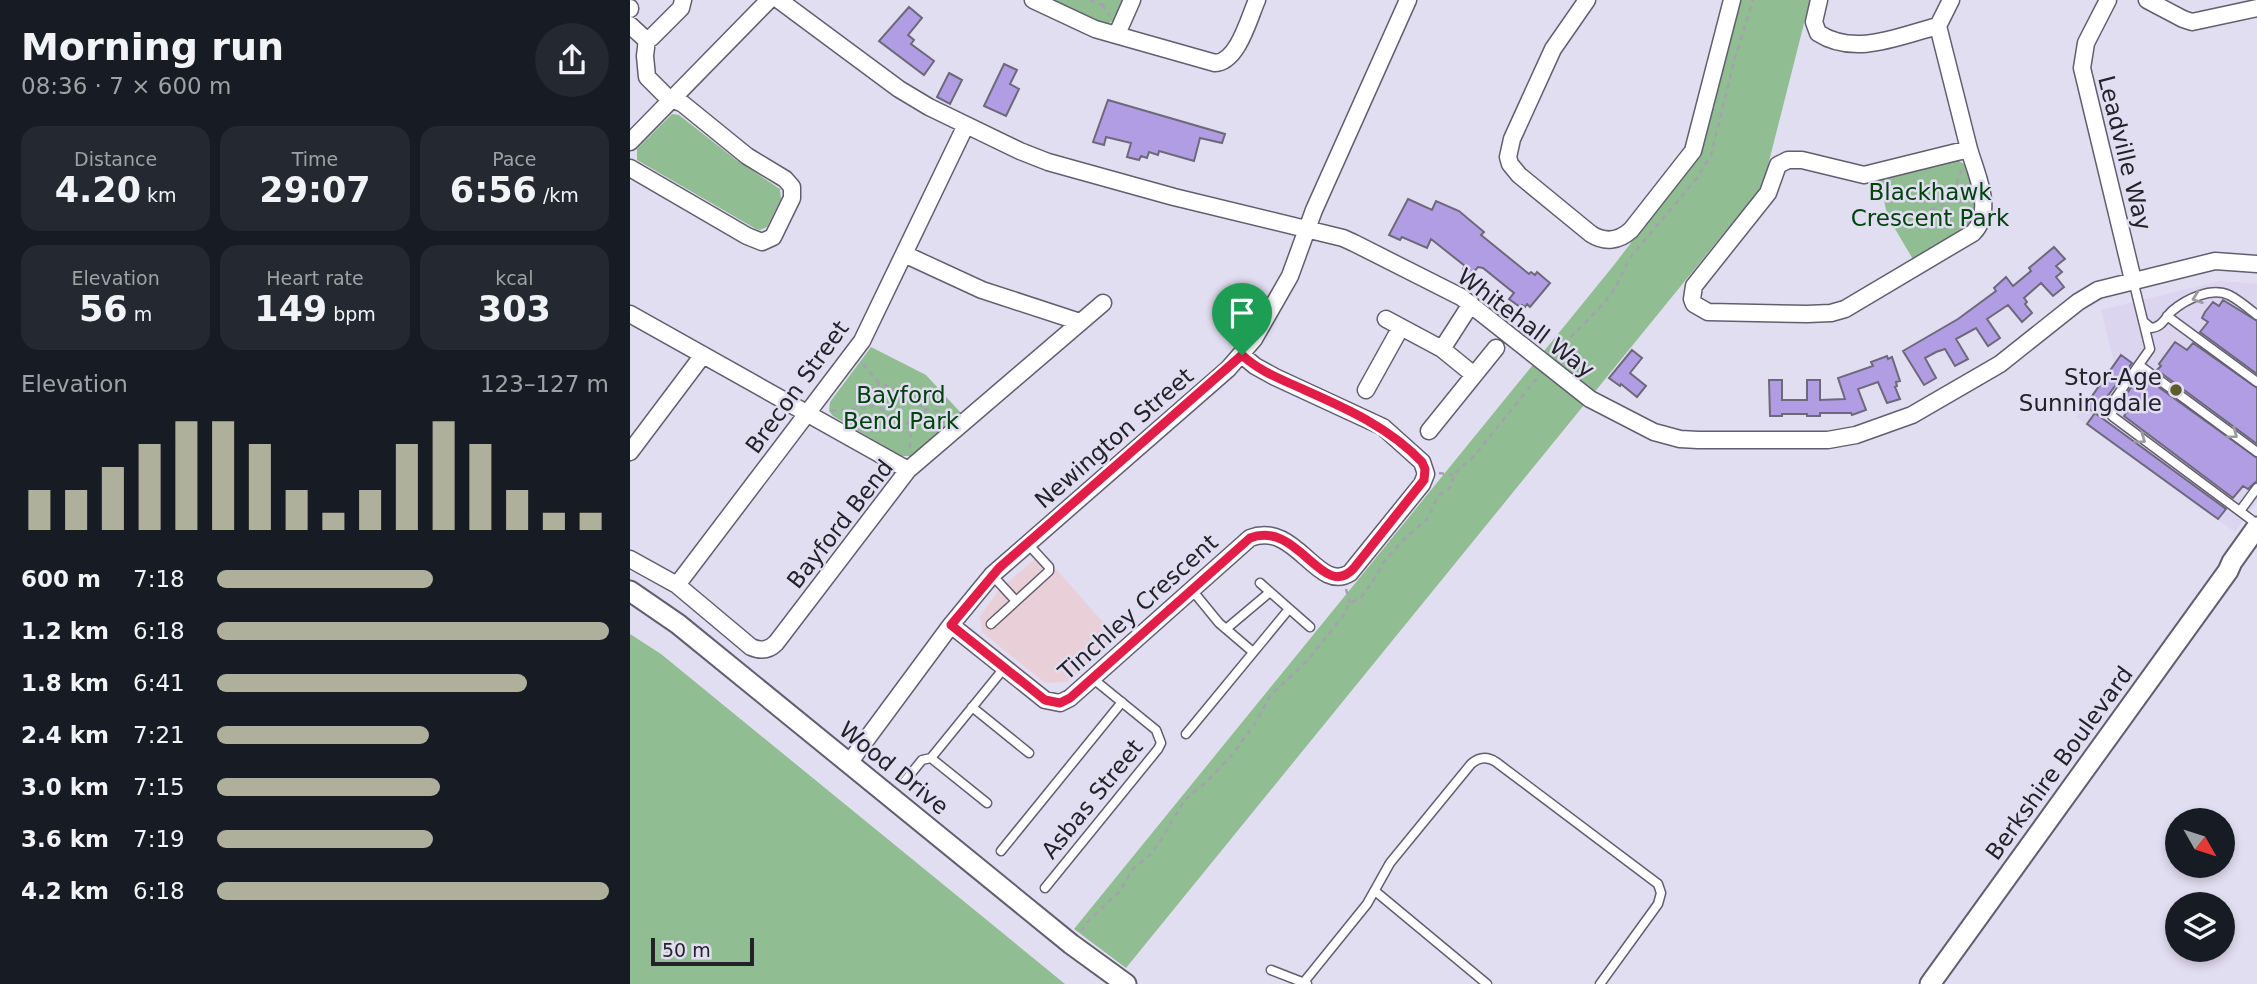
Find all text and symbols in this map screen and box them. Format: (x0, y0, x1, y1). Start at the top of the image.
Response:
button: share (535, 23, 609, 97)
text: Morning run (21, 25, 284, 69)
text: 08:36 · 7 × 600 m (21, 73, 231, 99)
street label: Leadville Way (2093, 73, 2157, 233)
text: Distance (74, 148, 157, 170)
text: Time (292, 148, 338, 170)
text: Pace (492, 148, 537, 170)
text: 4.20 (55, 170, 141, 210)
text: 29:07 (259, 170, 371, 210)
text: 6:56 (450, 170, 537, 210)
park label: Blackhawk Crescent Park (1851, 179, 2010, 231)
text: km (141, 184, 177, 206)
text: /km (537, 184, 579, 206)
street label: Whitehall Way (1452, 263, 1600, 383)
text: Elevation (72, 267, 160, 289)
text: Heart rate (266, 267, 364, 289)
text: kcal (495, 267, 534, 289)
pin (1212, 283, 1272, 355)
text: 56 (79, 289, 128, 329)
text: 149 (254, 289, 327, 329)
text: 303 (478, 289, 551, 329)
one-way arrow (2191, 290, 2203, 304)
icon: arrive (1223, 294, 1261, 332)
text: m (128, 303, 152, 325)
text: bpm (327, 303, 376, 325)
street label: Brecon Street (740, 316, 854, 458)
street label: Newington Street (1030, 362, 1198, 514)
place label: Stor-Age Sunningdale (2019, 364, 2162, 416)
text: Elevation (21, 371, 128, 397)
text: 123–127 m (480, 371, 609, 397)
park label: Bayford Bend Park (843, 382, 960, 434)
marker: Stor-Age Sunningdale (2168, 382, 2184, 398)
one-way arrow (2226, 426, 2238, 439)
one-way arrow (2133, 431, 2146, 443)
street label: Bayford Bend (782, 455, 898, 593)
street label: Tinchley Crescent (1053, 529, 1223, 686)
text: 600 m (21, 566, 101, 592)
text: 7:18 (133, 566, 185, 592)
text: 1.2 km (21, 618, 109, 644)
text: 6:18 (133, 618, 185, 644)
street label: Berkshire Boulevard (1980, 661, 2138, 865)
text: 1.8 km (21, 670, 109, 696)
text: 6:41 (133, 670, 185, 696)
street label: Wood Drive (834, 716, 954, 820)
text: 2.4 km (21, 722, 109, 748)
text: 7:21 (133, 722, 185, 748)
street label: Asbas Street (1036, 734, 1148, 864)
text: 3.0 km (21, 774, 109, 800)
text: 7:15 (133, 774, 185, 800)
north arrow (2165, 808, 2235, 878)
map controls (2165, 808, 2235, 962)
text: 3.6 km (21, 826, 109, 852)
text: 7:19 (133, 826, 185, 852)
text: 4.2 km (21, 878, 109, 904)
text: 6:18 (133, 878, 185, 904)
button: layers (2165, 892, 2235, 962)
scale bar (651, 935, 754, 967)
text: 50 m (662, 939, 711, 961)

